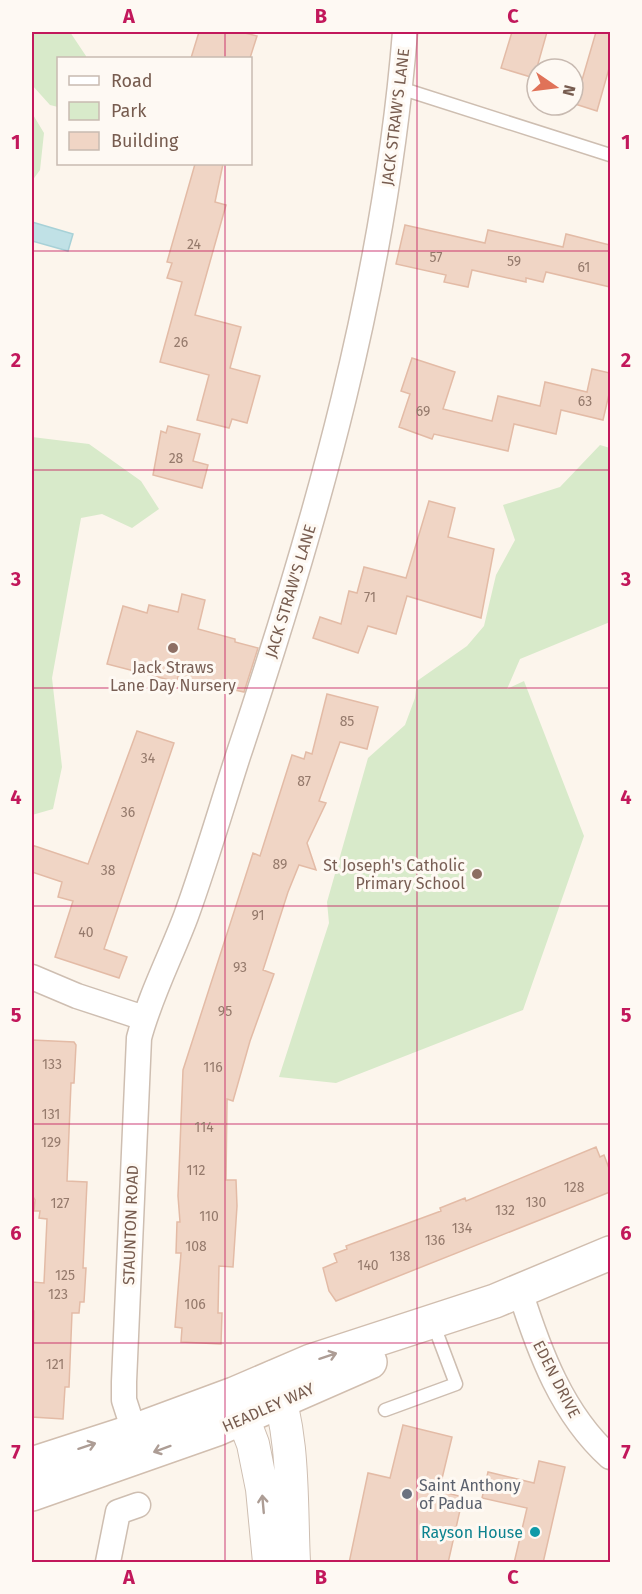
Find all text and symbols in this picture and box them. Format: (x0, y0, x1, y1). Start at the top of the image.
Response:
text: A (122, 4, 136, 28)
text: B (315, 4, 327, 28)
text: C (507, 4, 519, 28)
street label: JACK STRAW'S LANE (378, 47, 413, 187)
legend (57, 57, 252, 165)
north arrow (525, 57, 585, 117)
text: Road (111, 70, 153, 92)
text: N (559, 83, 580, 98)
text: Park (111, 100, 147, 122)
text: 1 (11, 130, 21, 154)
text: Building (111, 130, 179, 152)
text: 1 (621, 130, 631, 154)
house number: 24 (187, 236, 202, 253)
house number: 57 (430, 249, 442, 266)
house number: 59 (507, 253, 521, 270)
house number: 61 (578, 259, 590, 276)
house number: 26 (174, 334, 188, 351)
text: 2 (11, 348, 21, 372)
text: 2 (621, 348, 631, 372)
house number: 63 (578, 393, 592, 410)
house number: 69 (416, 403, 430, 420)
house number: 28 (169, 450, 184, 467)
street label: JACK STRAW'S LANE (261, 522, 320, 660)
text: 3 (10, 567, 21, 591)
text: 3 (620, 567, 631, 591)
house number: 71 (364, 589, 376, 606)
marker: Jack Straws Lane Day Nursery (166, 641, 180, 655)
place label: Jack Straws Lane Day Nursery (110, 658, 236, 695)
house number: 85 (340, 713, 354, 730)
house number: 34 (141, 750, 156, 767)
house number: 87 (297, 773, 311, 790)
text: 4 (10, 785, 22, 809)
text: 4 (620, 785, 632, 809)
house number: 36 (121, 804, 135, 821)
house number: 89 (273, 856, 287, 873)
place label: St Joseph's Catholic Primary School (323, 856, 465, 893)
house number: 38 (101, 862, 116, 879)
marker: St Joseph's Catholic Primary School (470, 867, 484, 881)
house number: 91 (251, 907, 265, 924)
house number: 40 (78, 924, 94, 941)
house number: 93 (233, 959, 247, 976)
text: 5 (11, 1003, 22, 1027)
house number: 95 (218, 1003, 232, 1020)
text: 5 (621, 1003, 632, 1027)
house number: 133 (42, 1056, 62, 1073)
house number: 116 (203, 1059, 223, 1076)
house number: 131 (42, 1106, 60, 1123)
house number: 114 (194, 1119, 214, 1136)
house number: 129 (41, 1134, 61, 1151)
house number: 112 (187, 1162, 205, 1179)
street label: STAUNTON ROAD (119, 1165, 142, 1285)
house number: 128 (564, 1179, 585, 1196)
house number: 130 (526, 1194, 547, 1211)
house number: 127 (50, 1195, 70, 1212)
house number: 132 (495, 1202, 515, 1219)
house number: 110 (199, 1208, 219, 1225)
house number: 134 (452, 1220, 473, 1237)
text: 6 (10, 1221, 22, 1245)
text: 6 (620, 1221, 632, 1245)
house number: 136 (425, 1232, 445, 1249)
house number: 108 (185, 1238, 207, 1255)
house number: 138 (390, 1248, 411, 1265)
house number: 140 (357, 1257, 379, 1274)
house number: 125 (55, 1267, 75, 1284)
house number: 123 (48, 1286, 68, 1303)
house number: 106 (184, 1296, 206, 1313)
street label: EDEN DRIVE (529, 1337, 584, 1421)
one-way arrow (318, 1350, 337, 1361)
house number: 121 (46, 1356, 64, 1373)
street label: HEADLEY WAY (219, 1379, 317, 1436)
text: 7 (11, 1440, 21, 1464)
one-way arrow (77, 1440, 96, 1451)
text: 7 (621, 1440, 631, 1464)
one-way arrow (153, 1444, 172, 1455)
place label: Saint Anthony of Padua (419, 1476, 521, 1513)
marker: Saint Anthony of Padua (400, 1487, 414, 1501)
one-way arrow (257, 1495, 268, 1515)
place label: Rayson House (421, 1523, 523, 1542)
marker: Rayson House (528, 1525, 542, 1539)
text: A (122, 1565, 136, 1589)
text: B (315, 1565, 327, 1589)
text: C (507, 1565, 519, 1589)

